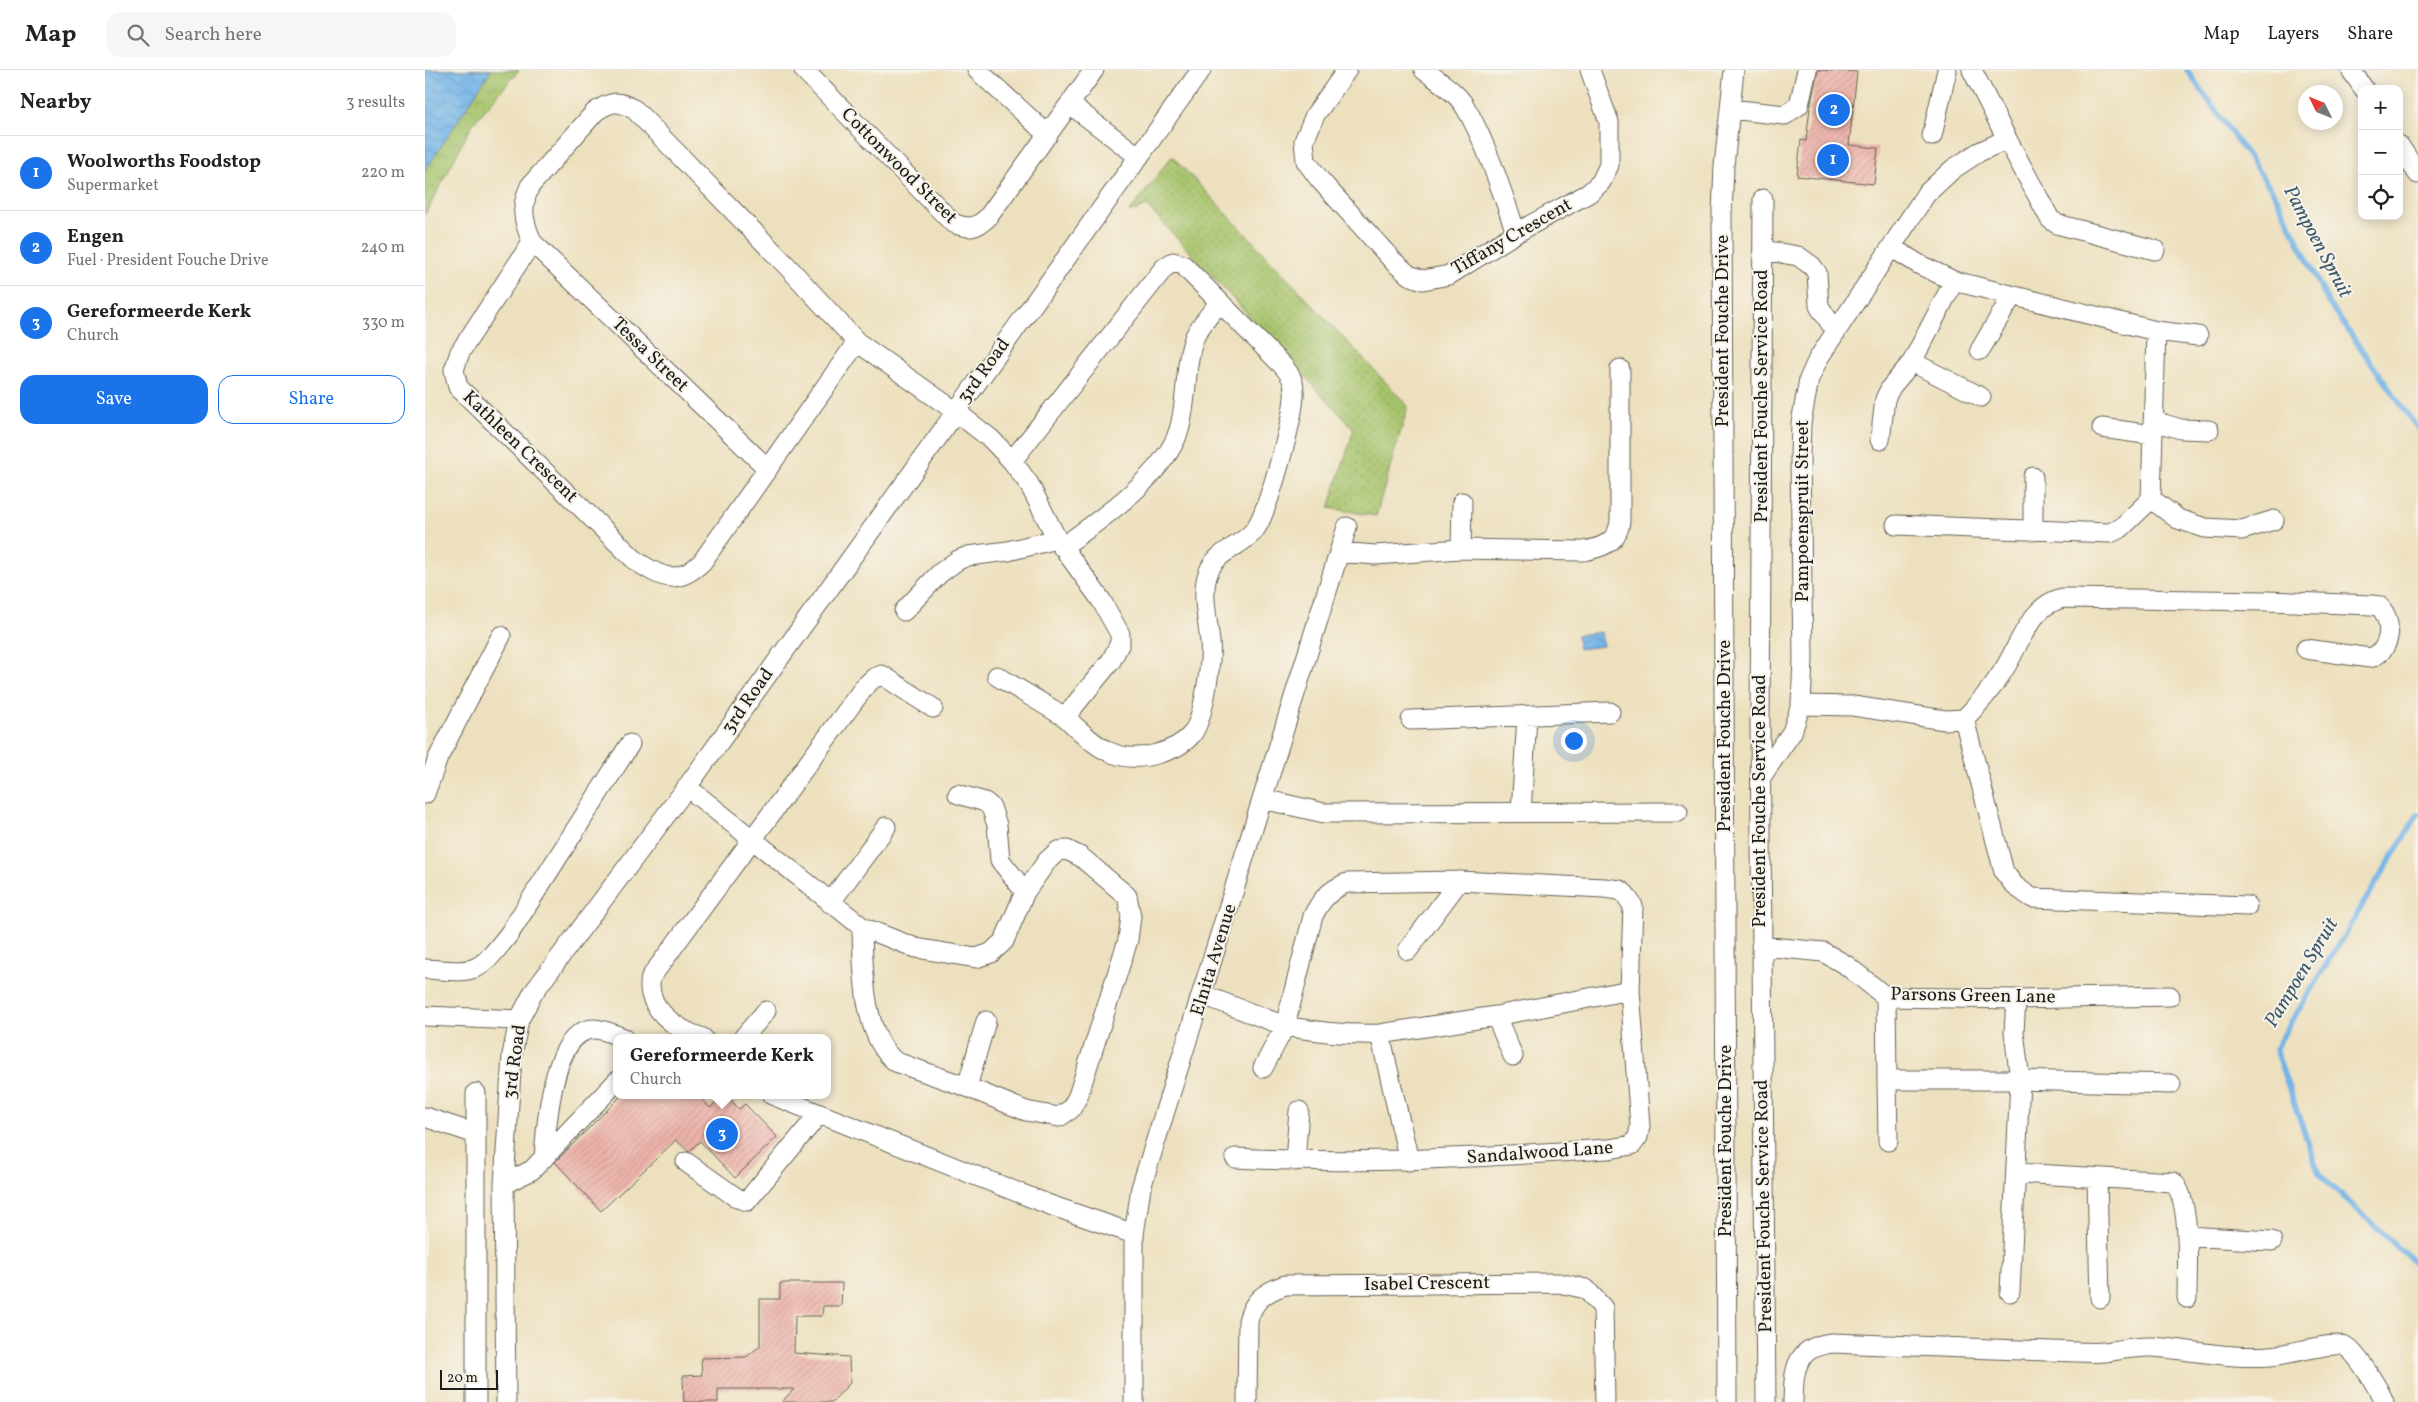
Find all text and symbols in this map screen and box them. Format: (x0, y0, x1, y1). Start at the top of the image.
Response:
search box (106, 12, 456, 57)
text: Map (25, 18, 76, 52)
icon: search (124, 21, 152, 49)
text: Search here (164, 22, 262, 48)
text: Map (2203, 22, 2239, 47)
text: Layers (2267, 22, 2319, 47)
text: Share (2347, 22, 2393, 47)
north arrow (2298, 85, 2343, 130)
map controls (2358, 85, 2403, 220)
button: + (2358, 85, 2403, 130)
text: Nearby (20, 88, 91, 117)
pin: 2 (1818, 91, 1850, 129)
text: 3 results (346, 92, 405, 114)
street label: Cottonwood Street (835, 102, 963, 230)
button: − (2358, 130, 2403, 175)
pin: 1 (1817, 141, 1849, 179)
text: Woolworths Foodstop (67, 149, 261, 175)
text: 1 (33, 162, 39, 184)
text: 220 m (361, 162, 405, 184)
text: Supermarket (67, 175, 159, 197)
button: locate (2358, 175, 2403, 220)
water label: Pampoen Spruit (2276, 181, 2359, 304)
street label: Tiffany Crescent (1447, 192, 1577, 282)
text: Engen (67, 224, 124, 250)
street label: President Fouche Drive (1710, 235, 1736, 427)
text: 2 (32, 237, 40, 259)
text: 240 m (361, 237, 405, 259)
text: Fuel · President Fouche Drive (67, 250, 269, 272)
street label: President Fouche Service Road (1749, 269, 1775, 523)
text: Gereformeerde Kerk (67, 299, 251, 325)
text: 3 (32, 312, 40, 334)
text: 330 m (362, 312, 405, 334)
street label: Tessa Street (606, 312, 695, 399)
text: Church (67, 325, 119, 347)
street label: 3rd Road (951, 333, 1017, 409)
button: Save (20, 375, 208, 424)
button: Share (218, 375, 405, 424)
street label: Kathleen Crescent (456, 385, 584, 509)
street label: Pampoenspruit Street (1790, 419, 1816, 602)
street label: President Fouche Drive (1712, 640, 1738, 832)
street label: 3rd Road (716, 663, 780, 739)
street label: President Fouche Service Road (1747, 674, 1773, 928)
your location (1561, 728, 1587, 754)
street label: Elnita Avenue (1185, 901, 1243, 1019)
water label: Pampoen Spruit (2258, 912, 2346, 1033)
street label: Parsons Green Lane (1890, 982, 2056, 1010)
street label: 3rd Road (497, 1023, 533, 1101)
popup (613, 1034, 831, 1099)
text: Gereformeerde Kerk (630, 1043, 814, 1069)
street label: President Fouche Drive (1713, 1045, 1739, 1237)
text: Church (630, 1069, 682, 1091)
street label: President Fouche Service Road (1749, 1079, 1779, 1333)
pin: 3 (706, 1115, 738, 1153)
street label: Sandalwood Lane (1466, 1135, 1614, 1171)
street label: Isabel Crescent (1364, 1270, 1491, 1298)
scale bar (440, 1367, 497, 1390)
text: 20 m (447, 1369, 478, 1388)

